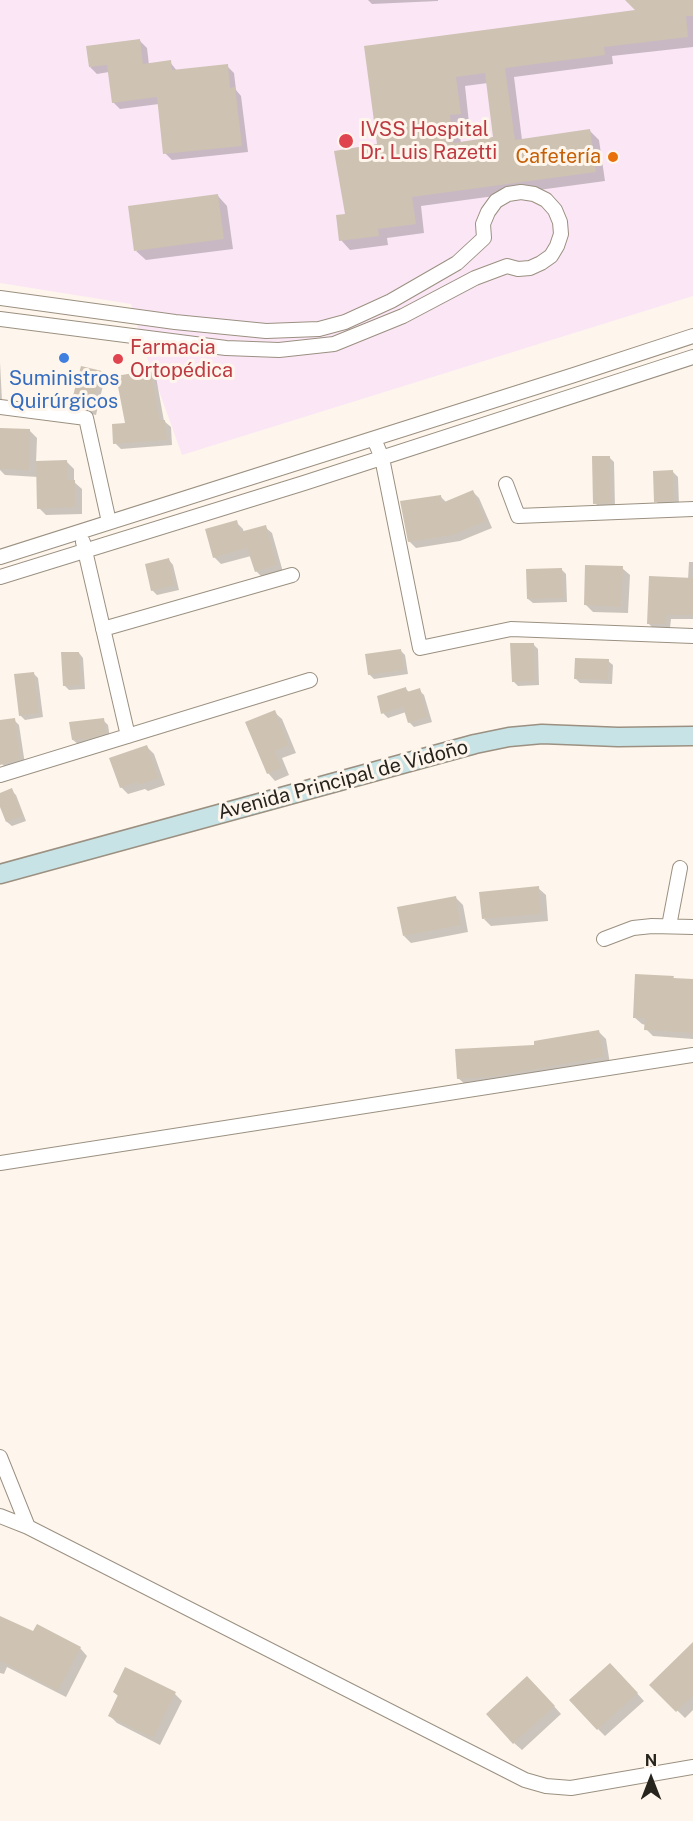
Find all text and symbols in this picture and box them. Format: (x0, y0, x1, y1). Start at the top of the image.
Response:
place label: IVSS Hospital Dr. Luis Razetti (360, 118, 497, 165)
marker: IVSS Hospital Dr. Luis Razetti (337, 132, 355, 150)
place label: Cafetería (515, 145, 601, 169)
marker: Cafetería (606, 150, 620, 164)
place label: Farmacia Ortopédica (130, 336, 233, 383)
marker: Suministros Quirúrgicos (57, 351, 71, 365)
marker: Farmacia Ortopédica (111, 352, 125, 366)
place label: Suministros Quirúrgicos (9, 367, 119, 414)
street label: Avenida Principal de Vidoño (215, 735, 471, 825)
north arrow (621, 1749, 681, 1809)
text: N (645, 1751, 657, 1770)

